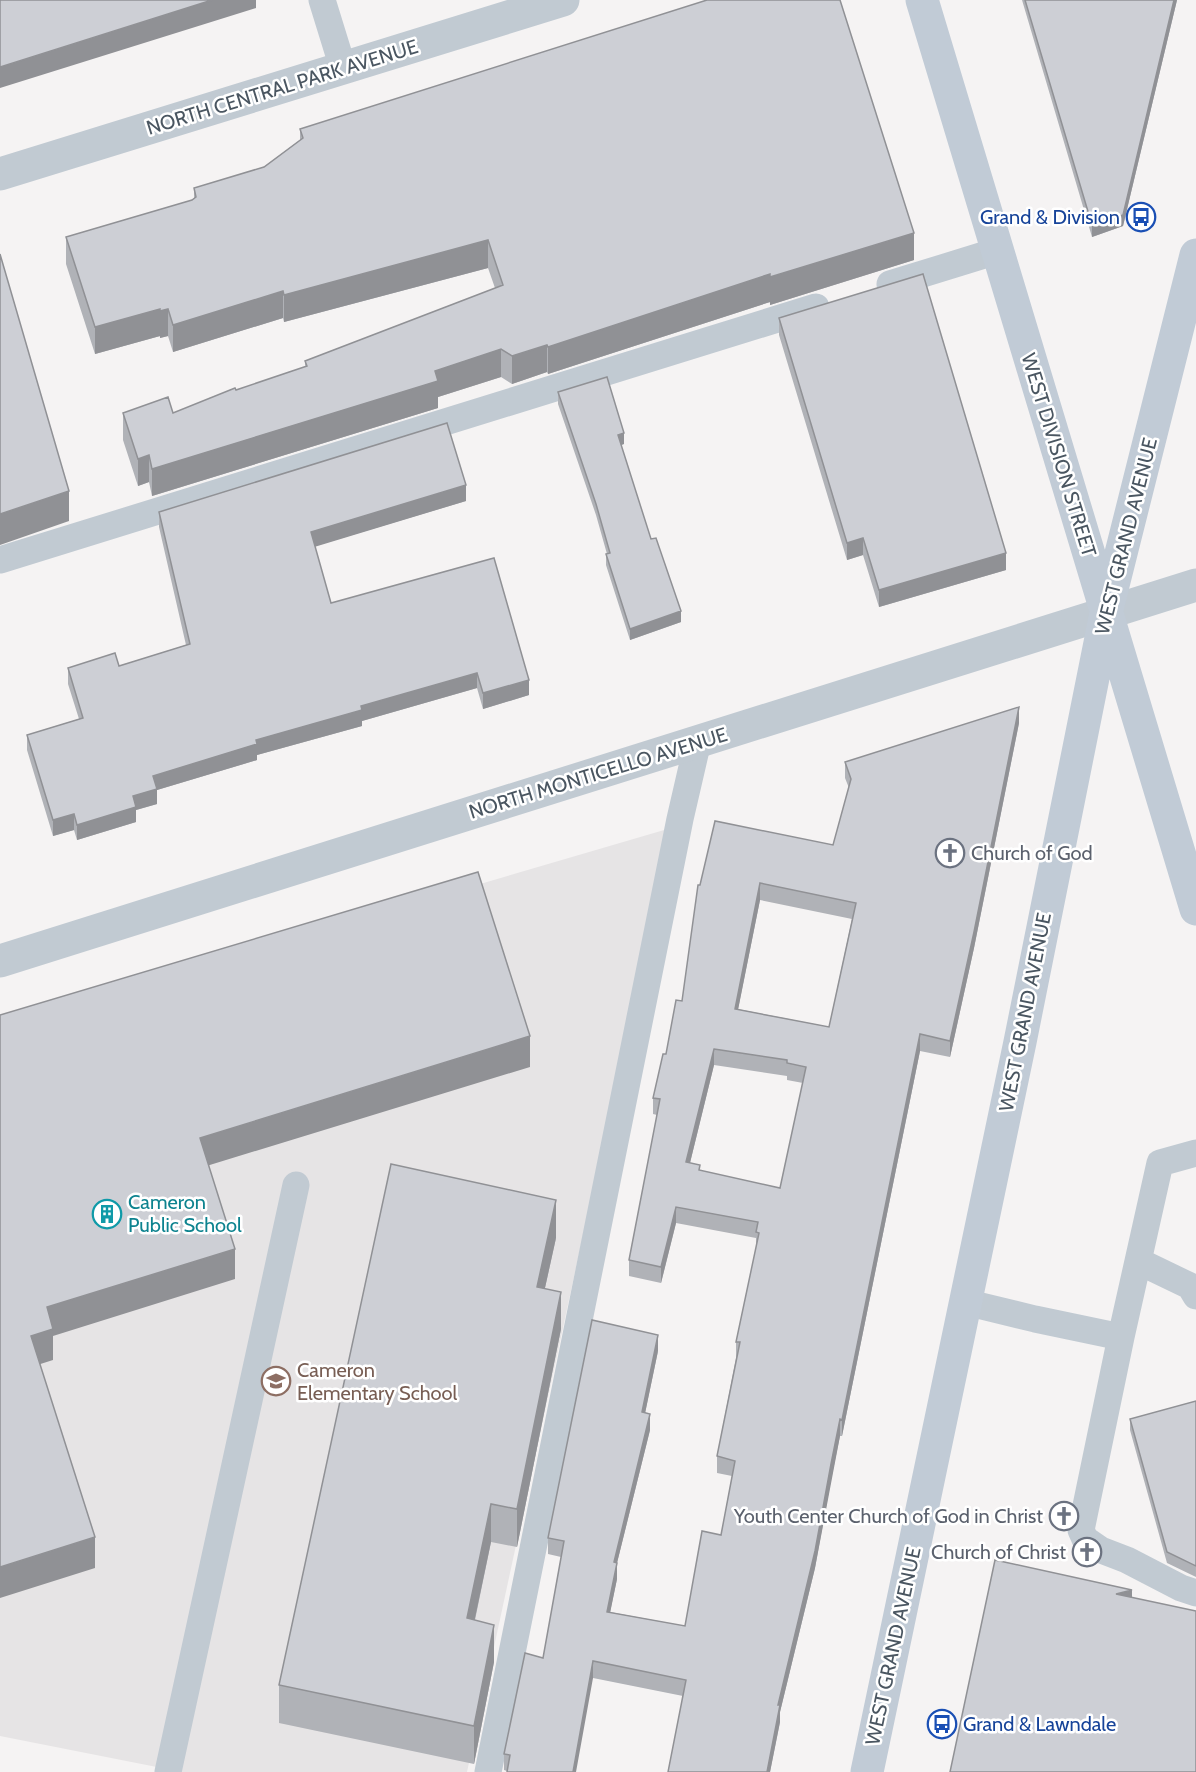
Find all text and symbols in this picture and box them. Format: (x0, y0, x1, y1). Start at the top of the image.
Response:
street label: NORTH CENTRAL PARK AVENUE (143, 34, 421, 140)
bus stop icon: Grand & Division (1125, 201, 1157, 233)
place label: Grand & Division (980, 205, 1120, 229)
street label: WEST DIVISION STREET (1017, 350, 1102, 560)
street label: WEST GRAND AVENUE (1090, 435, 1162, 637)
street label: NORTH MONTICELLO AVENUE (466, 722, 730, 824)
church icon: Church of God (934, 837, 966, 869)
place label: Church of God (971, 841, 1093, 865)
street label: WEST GRAND AVENUE (994, 911, 1056, 1113)
place label: Cameron Public School (128, 1190, 242, 1237)
building icon: Cameron Public School (91, 1198, 123, 1230)
place label: Cameron Elementary School (297, 1358, 458, 1405)
school or university icon: Cameron Elementary School (260, 1365, 292, 1397)
church icon: Youth Center Church of God in Christ (1048, 1500, 1080, 1532)
place label: Youth Center Church of God in Christ (733, 1504, 1043, 1528)
church icon: Church of Christ (1071, 1536, 1103, 1568)
place label: Church of Christ (931, 1540, 1066, 1564)
street label: WEST GRAND AVENUE (860, 1545, 926, 1747)
bus stop icon: Grand & Lawndale (926, 1708, 958, 1740)
place label: Grand & Lawndale (963, 1712, 1116, 1736)

